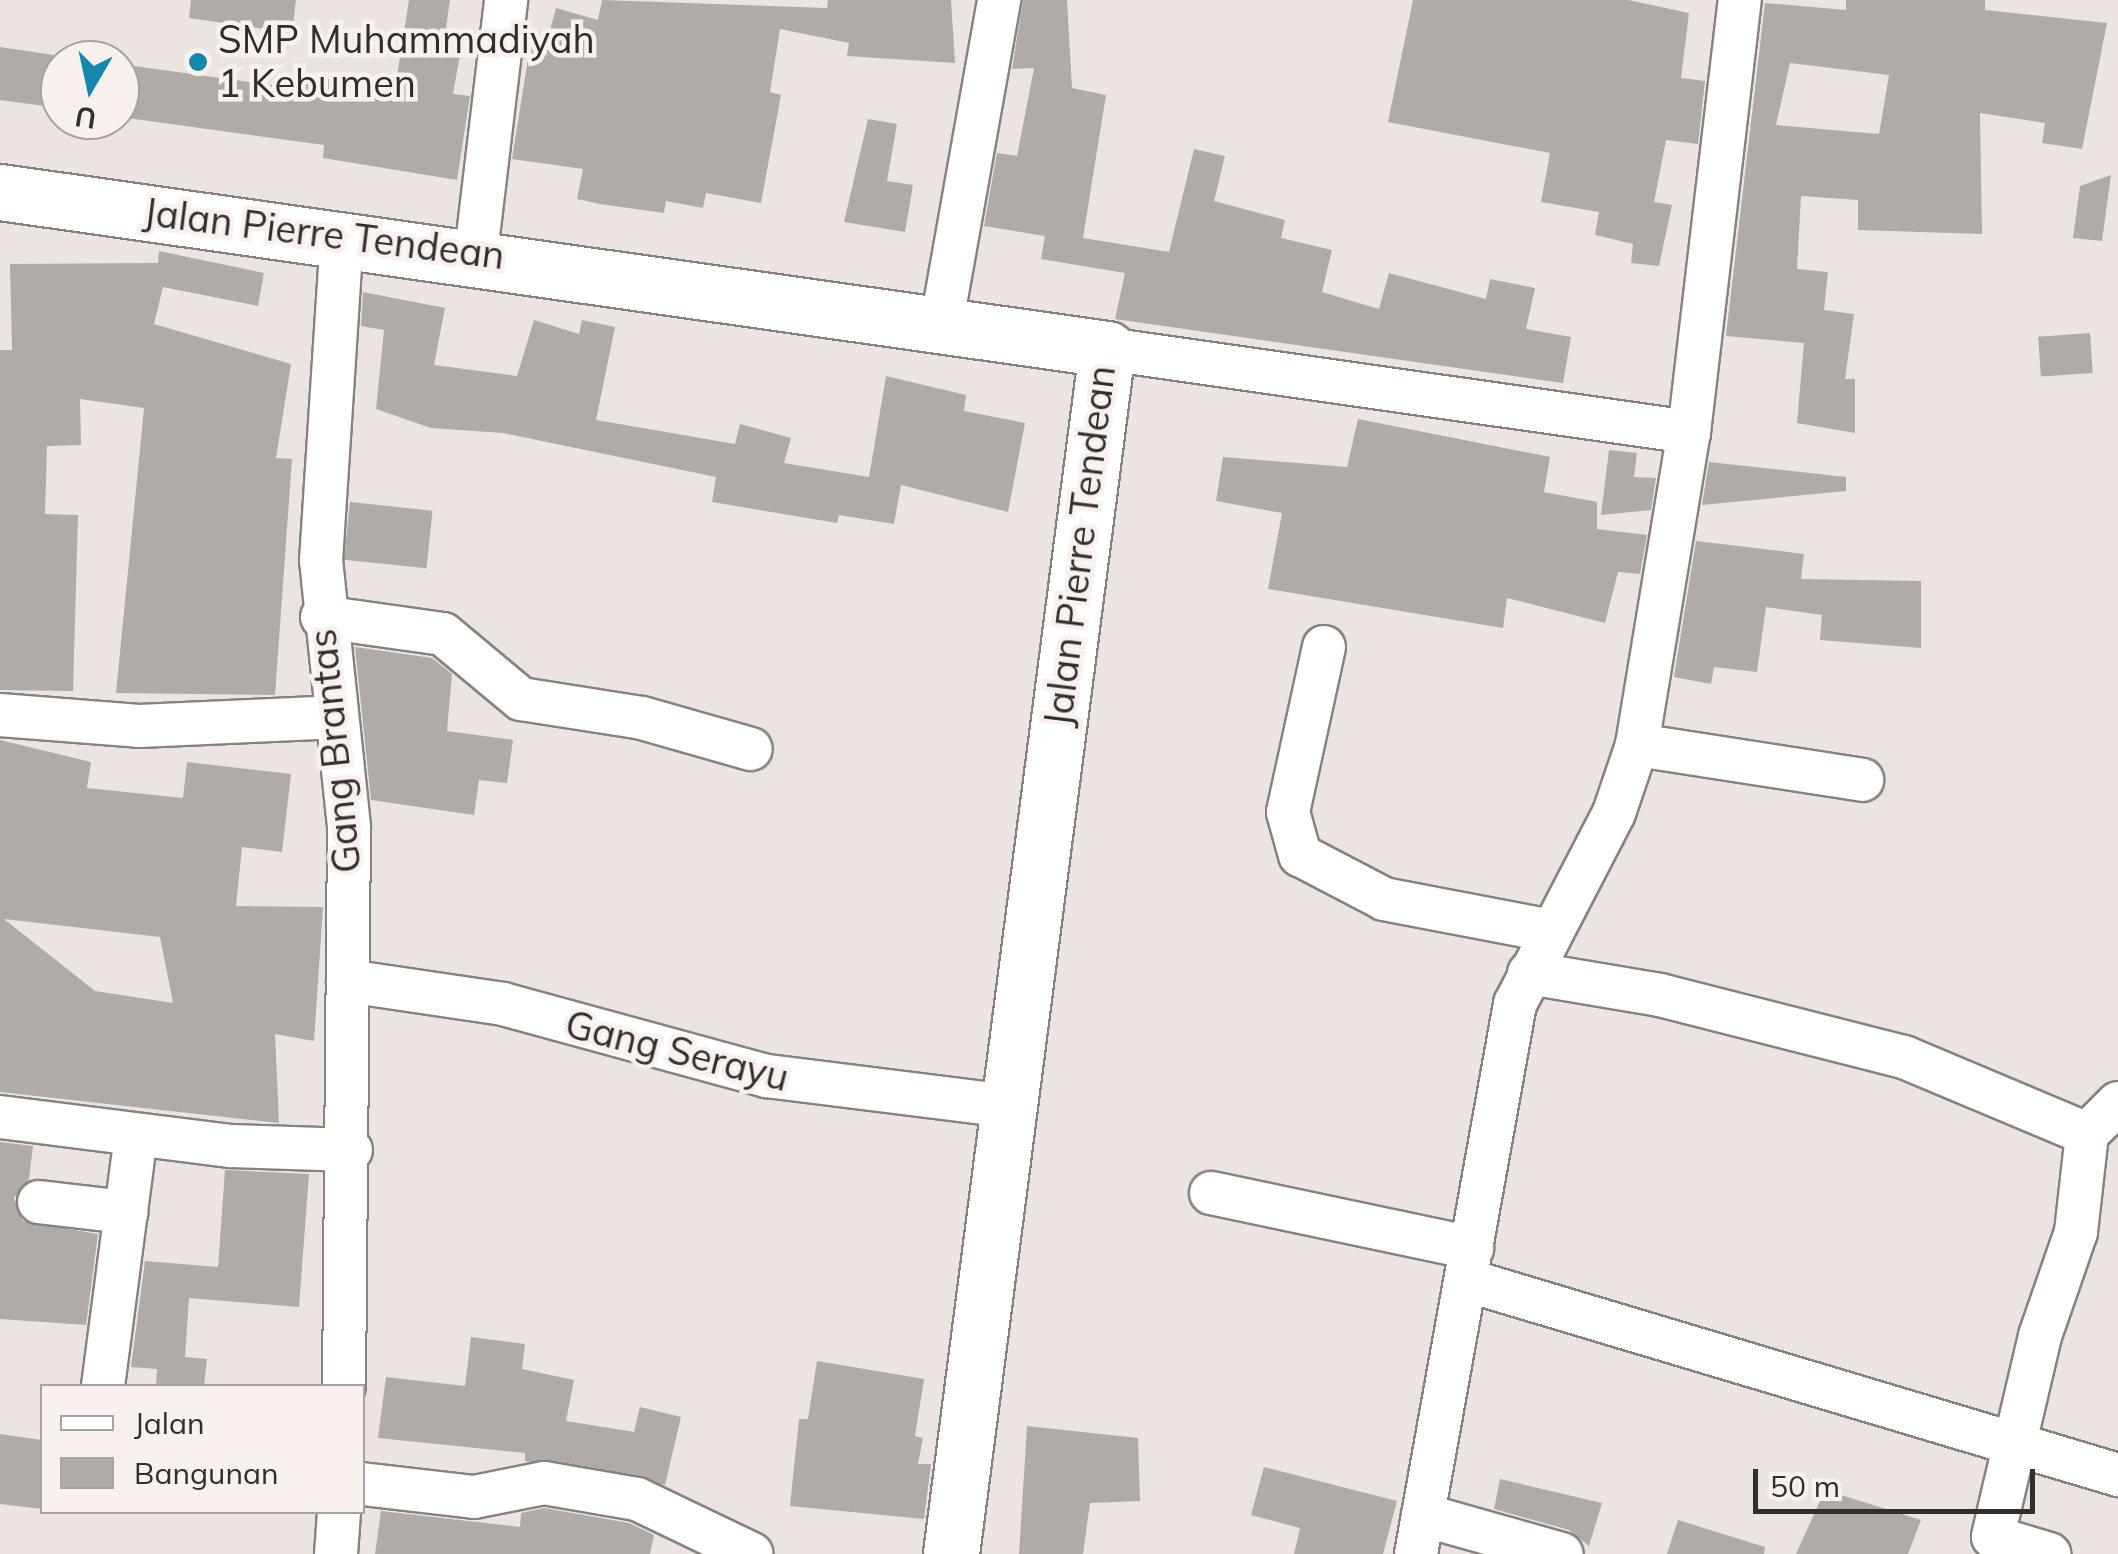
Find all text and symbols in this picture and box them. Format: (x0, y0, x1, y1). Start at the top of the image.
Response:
place label: SMP Muhammadiyah 1 Kebumen (218, 17, 595, 106)
north arrow (40, 40, 140, 140)
marker: SMP Muhammadiyah 1 Kebumen (187, 51, 209, 73)
text: U (73, 99, 99, 137)
street label: Jalan Pierre Tendean (141, 189, 507, 279)
street label: Jalan Pierre Tendean (1035, 363, 1125, 729)
street label: Gang Brantas (300, 627, 370, 875)
street label: Gang Serayu (561, 1001, 793, 1101)
legend (40, 1384, 365, 1514)
text: Jalan (134, 1404, 205, 1442)
scale bar (1758, 1449, 2040, 1511)
text: Bangunan (134, 1454, 279, 1492)
text: 50 m (1770, 1467, 1840, 1505)

